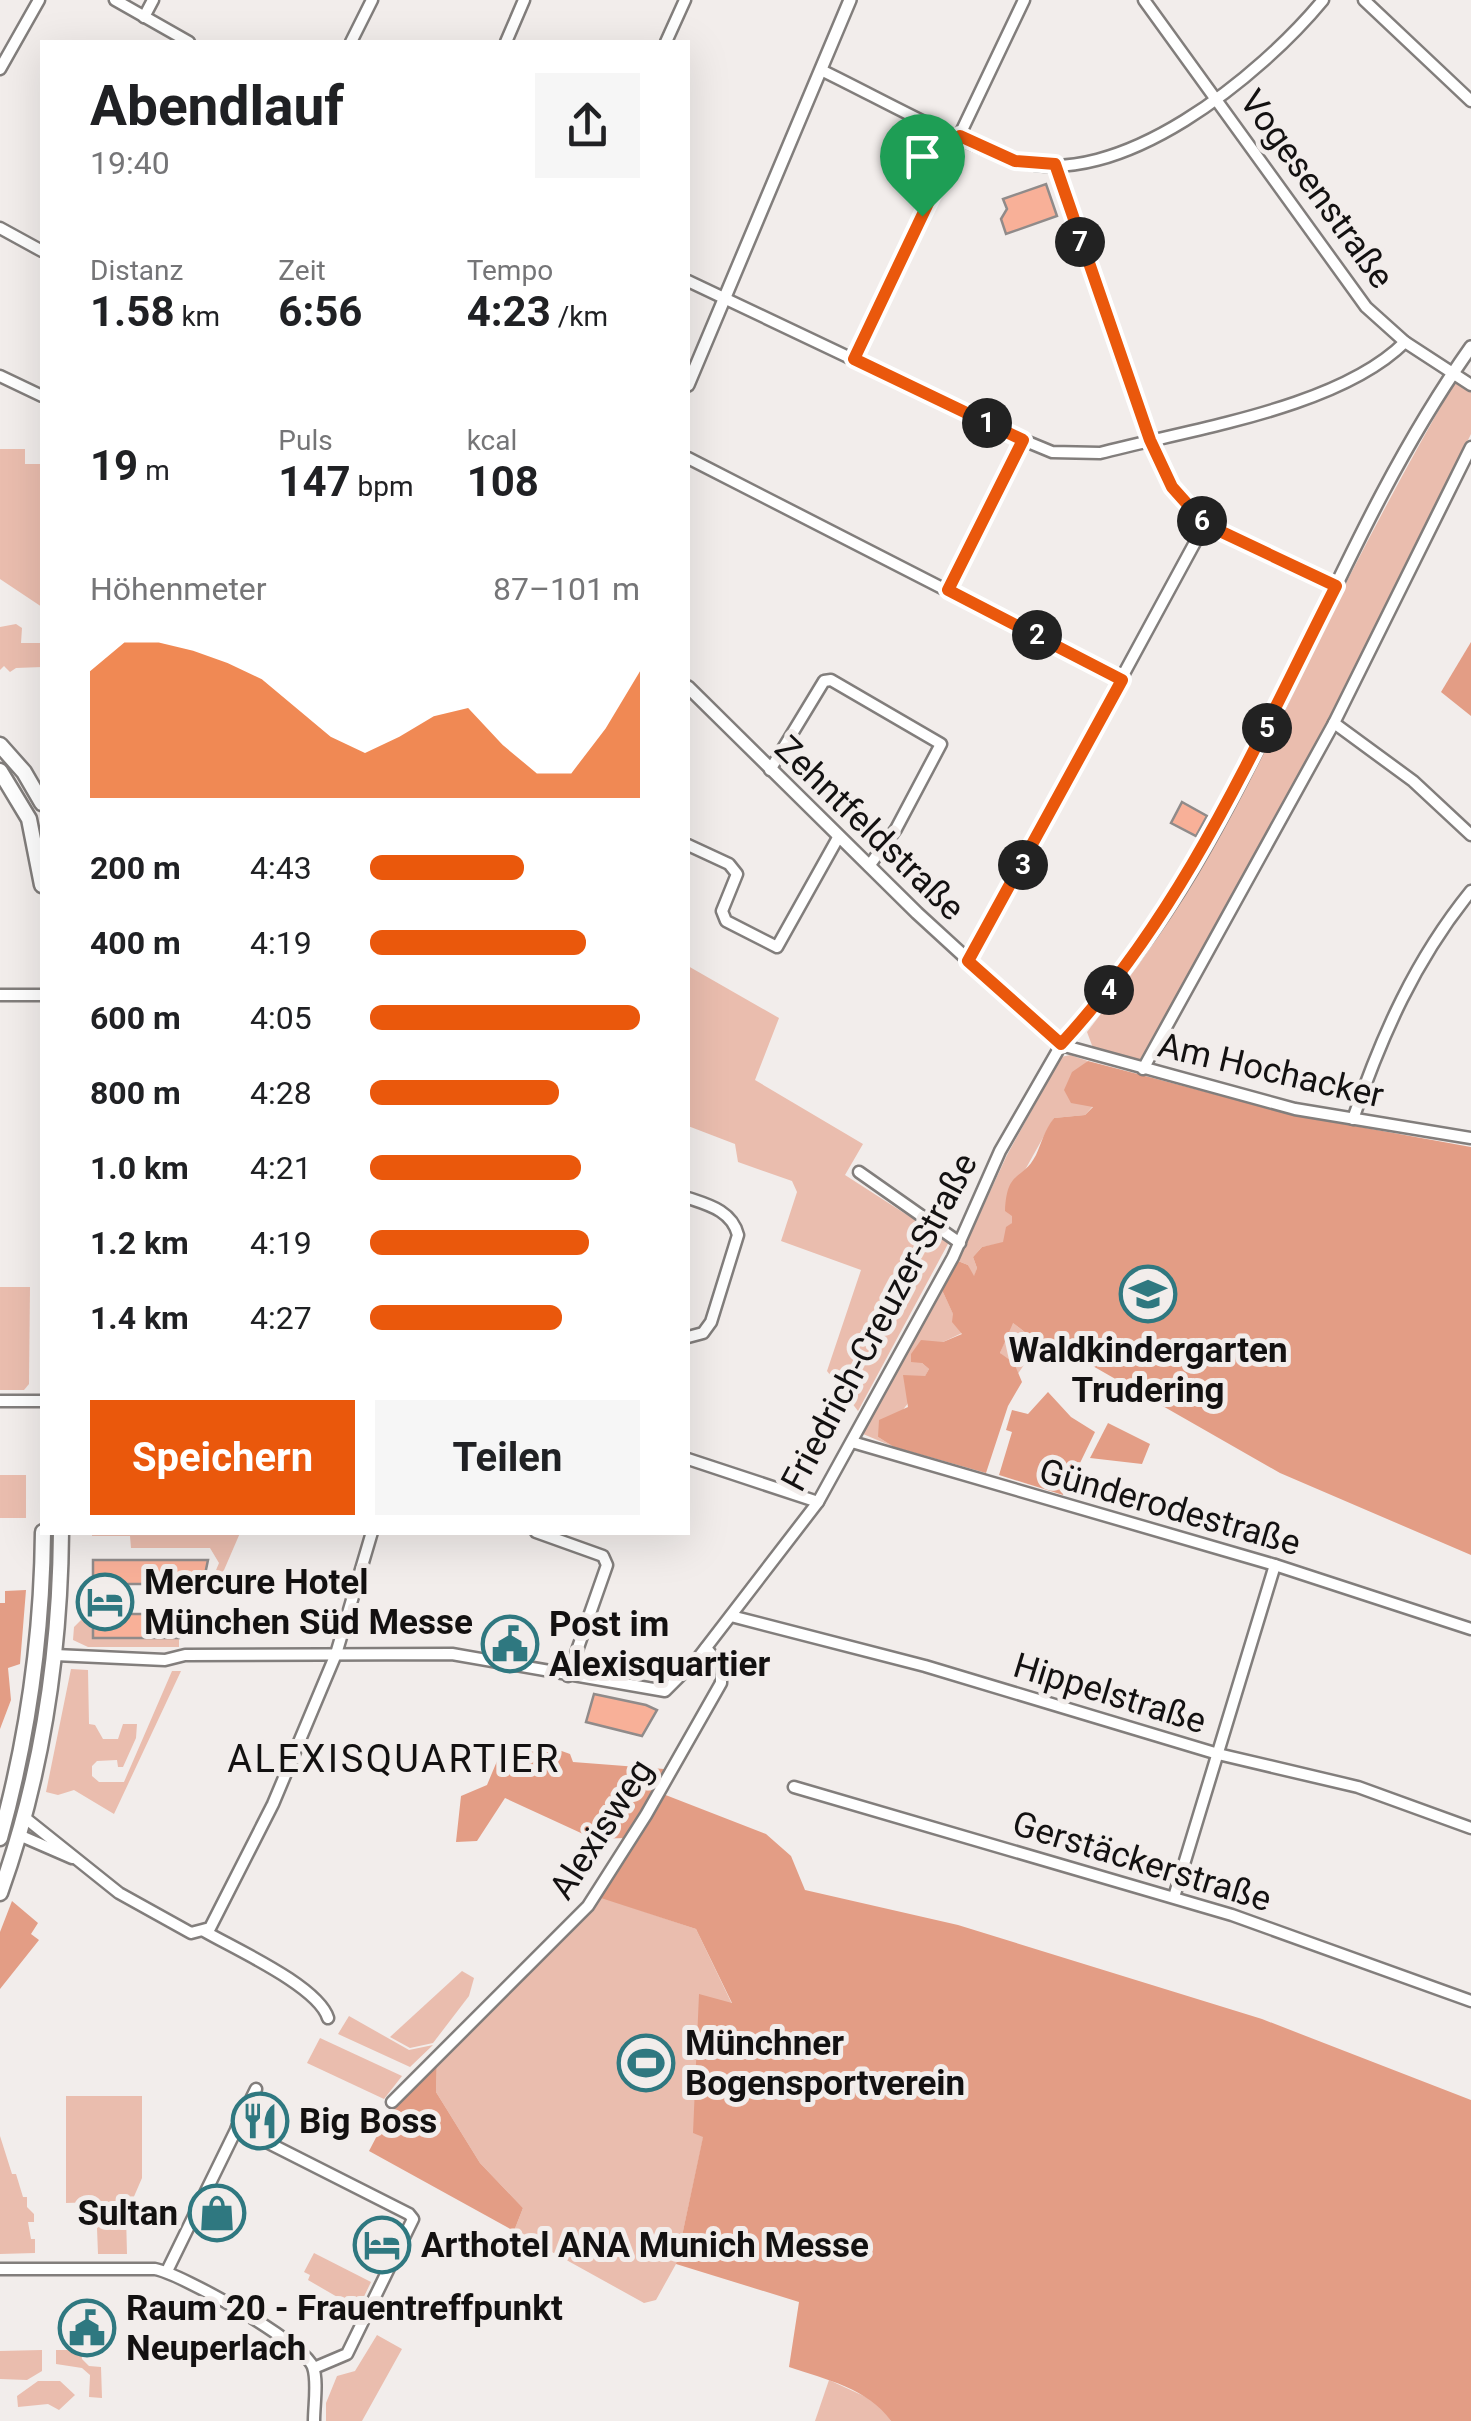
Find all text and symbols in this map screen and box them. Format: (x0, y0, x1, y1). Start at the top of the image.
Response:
button: share (535, 73, 640, 178)
text: Abendlauf (90, 74, 344, 138)
street label: Vogesenstraße (1231, 82, 1402, 296)
pin (880, 114, 965, 217)
icon: arrive (895, 129, 950, 184)
text: 19:40 (90, 144, 170, 182)
pin: 7 (1055, 217, 1105, 267)
text: 7 (1072, 225, 1088, 258)
text: Distanz (90, 254, 183, 287)
text: Zeit (278, 254, 326, 287)
text: Tempo (467, 254, 553, 287)
text: 1.58 (90, 287, 174, 336)
text: 6:56 (278, 287, 362, 336)
text: 4:23 (467, 287, 551, 336)
text: km (174, 300, 220, 333)
text: /km (551, 300, 608, 333)
pin: 1 (962, 398, 1012, 448)
text: 1 (979, 406, 995, 439)
text: Puls (278, 424, 333, 457)
text: kcal (467, 424, 517, 457)
text: 19 (90, 441, 138, 490)
text: m (138, 454, 170, 487)
text: 147 (278, 457, 351, 506)
text: 108 (467, 457, 539, 506)
text: bpm (351, 470, 414, 503)
pin: 6 (1177, 496, 1227, 546)
text: 6 (1194, 504, 1210, 537)
text: Höhenmeter (90, 570, 267, 608)
text: 87–101 m (493, 570, 640, 608)
pin: 2 (1012, 610, 1062, 660)
text: 2 (1029, 618, 1045, 651)
pin: 5 (1242, 703, 1292, 753)
text: 5 (1259, 711, 1275, 744)
street label: Zehntfeldstraße (767, 728, 973, 929)
pin: 3 (998, 840, 1048, 890)
text: 3 (1015, 848, 1031, 881)
text: 200 m (90, 849, 181, 887)
text: 4:43 (250, 849, 312, 887)
text: 400 m (90, 924, 181, 962)
text: 4:19 (250, 924, 312, 962)
pin: 4 (1084, 965, 1134, 1015)
text: 4 (1101, 973, 1117, 1006)
text: 600 m (90, 999, 181, 1037)
text: 4:05 (250, 999, 312, 1037)
street label: Am Hochacker (1154, 1025, 1388, 1116)
text: 800 m (90, 1074, 181, 1112)
text: 4:28 (250, 1074, 312, 1112)
street label: Friedrich-Creuzer-Straße (773, 1146, 986, 1498)
text: 1.0 km (90, 1149, 189, 1187)
text: 4:21 (250, 1149, 312, 1187)
text: 1.2 km (90, 1224, 189, 1262)
text: 4:19 (250, 1224, 312, 1262)
school or university icon: Waldkindergarten Trudering (1118, 1264, 1178, 1324)
text: 1.4 km (90, 1299, 189, 1337)
text: 4:27 (250, 1299, 312, 1337)
place label: Waldkindergarten Trudering (1008, 1330, 1288, 1411)
button: Speichern (90, 1400, 355, 1515)
button: Teilen (375, 1400, 640, 1515)
street label: Günderodestraße (1035, 1451, 1305, 1564)
place label: Mercure Hotel München Süd Messe (144, 1562, 473, 1643)
hotel icon: Mercure Hotel München Süd Messe (75, 1572, 135, 1632)
place label: Post im Alexisquartier (549, 1604, 770, 1685)
public building icon: Post im Alexisquartier (480, 1614, 540, 1674)
street label: Hippelstraße (1009, 1645, 1211, 1742)
district label: ALEXISQUARTIER (227, 1737, 561, 1781)
street label: Alexisweg (541, 1752, 662, 1907)
street label: Gerstäckerstraße (1008, 1803, 1276, 1920)
place label: Münchner Bogensportverein (685, 2023, 965, 2104)
sports icon: Münchner Bogensportverein (616, 2033, 676, 2093)
restaurant icon: Big Boss (230, 2091, 290, 2151)
place label: Big Boss (299, 2101, 437, 2142)
shop icon: Sultan (187, 2183, 247, 2243)
place label: Sultan (77, 2193, 178, 2234)
hotel icon: Arthotel ANA Munich Messe (352, 2215, 412, 2275)
place label: Arthotel ANA Munich Messe (421, 2225, 869, 2266)
place label: Raum 20 - Frauentreffpunkt Neuperlach (126, 2288, 563, 2369)
public building icon: Raum 20 - Frauentreffpunkt Neuperlach (57, 2298, 117, 2358)

